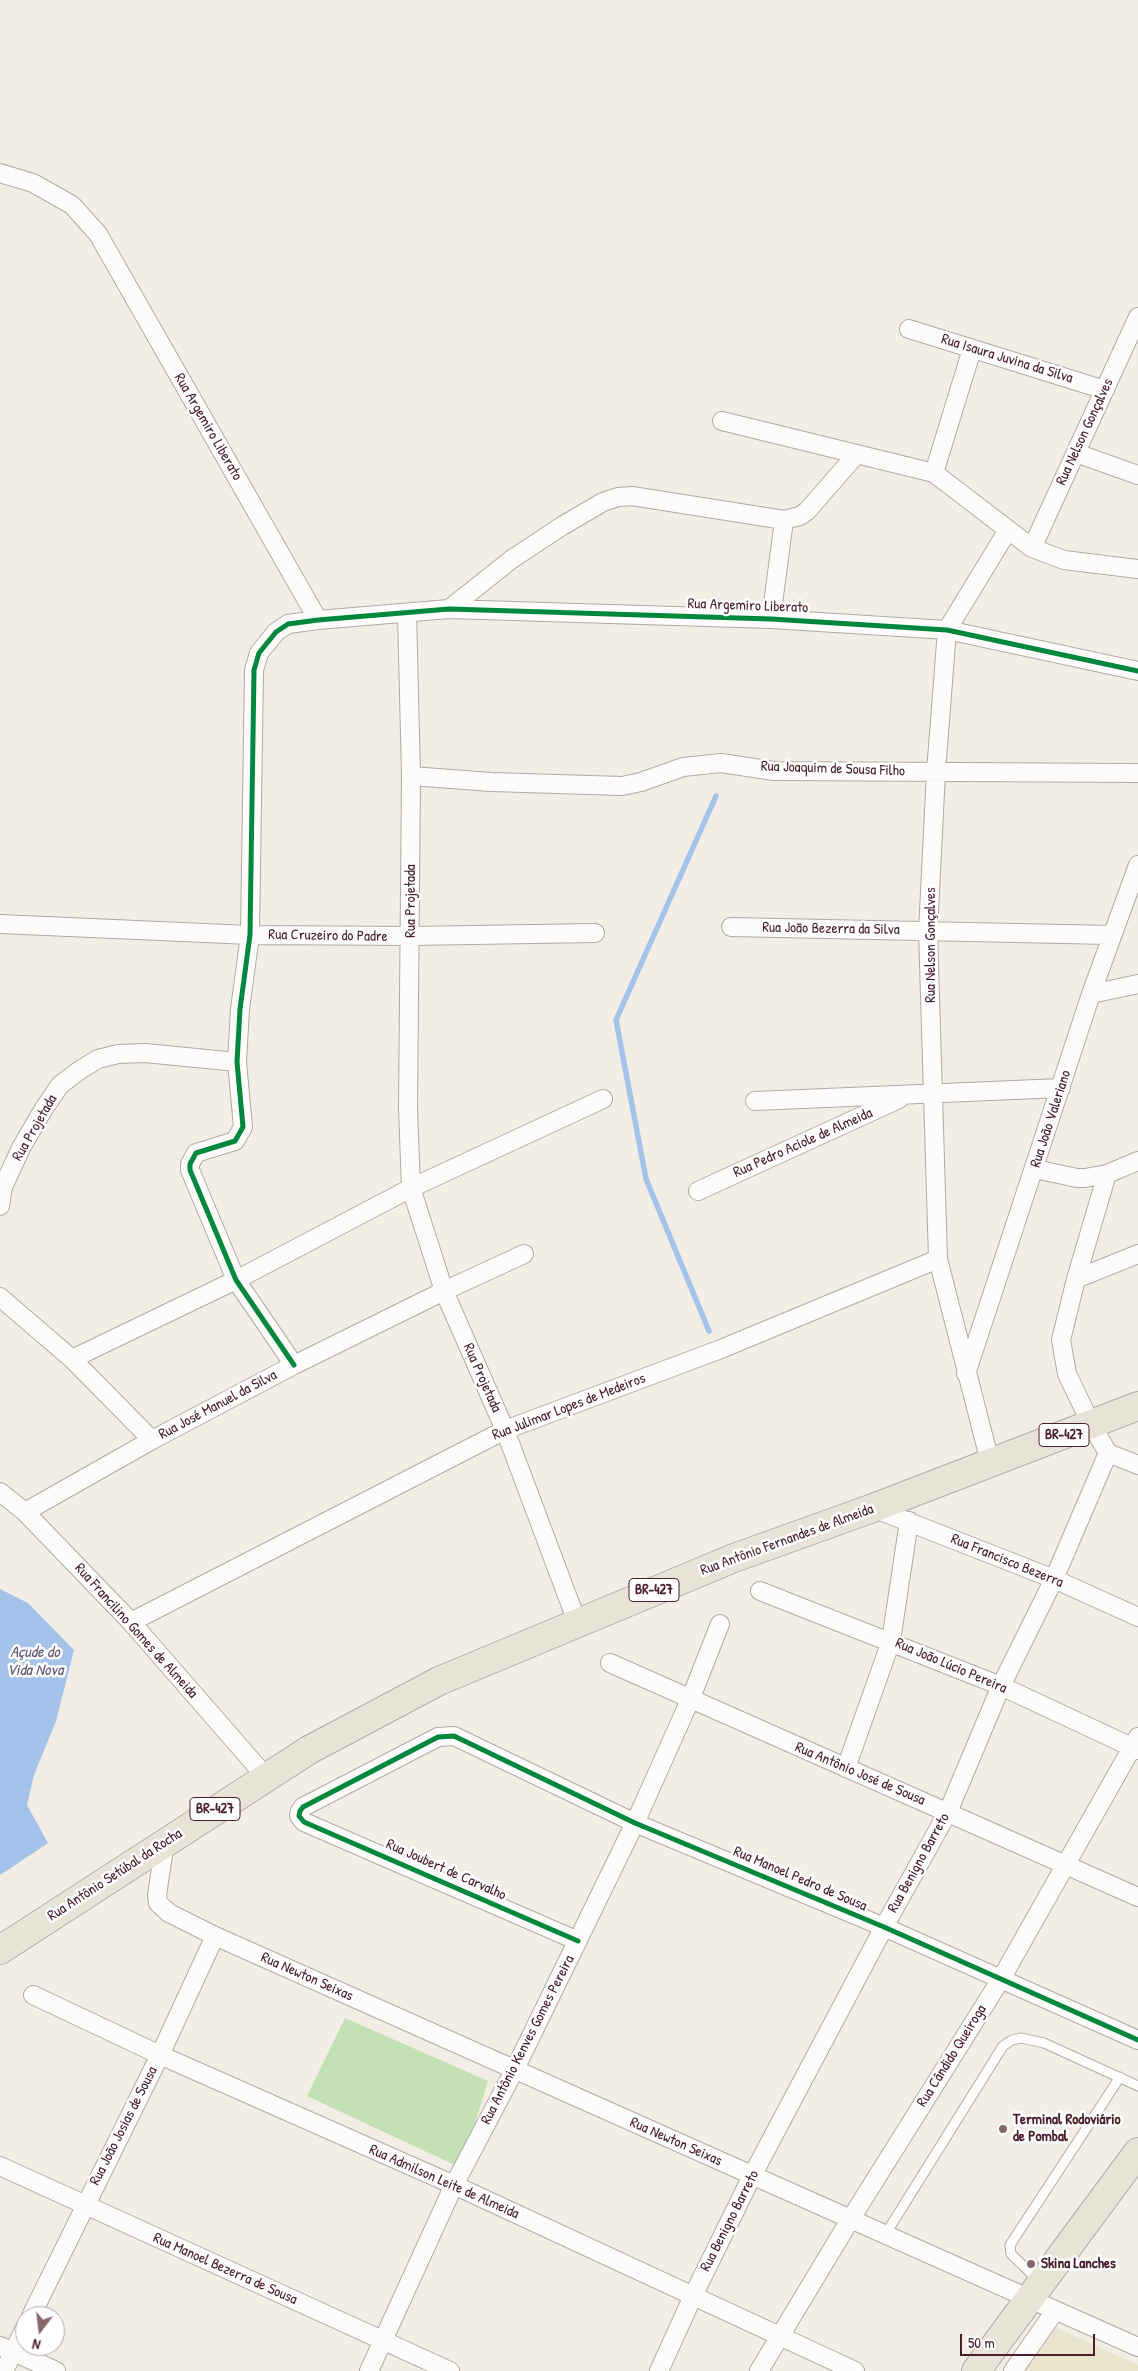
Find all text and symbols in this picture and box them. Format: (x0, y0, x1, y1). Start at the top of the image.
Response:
street label: Rua Isaura Juvina da Silva (939, 330, 1075, 388)
street label: Rua Argemiro Liberato (170, 370, 246, 484)
street label: Rua Nelson Gonçalves (1052, 376, 1118, 488)
street label: Rua Argemiro Liberato (687, 595, 809, 617)
street label: Rua Joaquim de Sousa Filho (761, 757, 905, 781)
street label: Rua Projetada (402, 864, 420, 938)
street label: Rua Nelson Gonçalves (922, 887, 940, 1003)
street label: Rua Joāo Bezerra da Silva (762, 919, 900, 939)
street label: Rua Cruzeiro do Padre (268, 926, 388, 946)
street label: Rua João Valeriano (1027, 1068, 1075, 1170)
street label: Rua Projetada (9, 1092, 61, 1164)
street label: Rua Pedro Aciole de Almeida (731, 1104, 875, 1182)
street label: Rua Projetada (459, 1341, 505, 1415)
street label: Rua José Manuel da Silva (156, 1366, 280, 1444)
street label: Rua Julimar Lopes de Medeiros (490, 1369, 648, 1445)
road number: BR-427 (1039, 1424, 1089, 1446)
street label: Rua Antônio Fernandes de Almeida (698, 1500, 876, 1580)
street label: Rua Francisco Bezerra (948, 1530, 1066, 1592)
street label: Rua Francilino Gomes de Almeida (71, 1560, 201, 1702)
road number: BR-427 (629, 1578, 679, 1602)
street label: Rua João Lúcio Pereira (893, 1634, 1009, 1698)
water label: Açude do Vida Nova (7, 1643, 63, 1681)
street label: Rua Antônio José de Sousa (792, 1738, 928, 1810)
road number: BR-427 (190, 1798, 240, 1820)
street label: Rua Benigno Barreto (884, 1810, 954, 1916)
street label: Rua Antônio Setúbal da Rocha (44, 1825, 186, 1925)
street label: Rua Joubert de Carvalho (383, 1835, 509, 1905)
street label: Rua Manoel Pedro de Sousa (731, 1843, 869, 1915)
street label: Rua Newton Seixas (258, 1949, 356, 2005)
street label: Rua Antônio Kenves Gomes Pereira (477, 1952, 579, 2128)
street label: Rua Cândido Queiroga (913, 2002, 991, 2110)
street label: Rua João Josias de Sousa (86, 2064, 162, 2188)
place label: Terminal Rodoviário de Pombal (1013, 2111, 1121, 2146)
street label: Rua Newton Seixas (627, 2114, 725, 2170)
marker: Terminal Rodoviário de Pombal (997, 2123, 1009, 2135)
street label: Rua Admilson Leite de Almeida (366, 2141, 522, 2223)
street label: Rua Benigno Barreto (697, 2167, 763, 2275)
street label: Rua Manoel Bezerra de Sousa (150, 2229, 300, 2309)
place label: Skina Lanches (1041, 2255, 1116, 2273)
marker: Skina Lanches (1025, 2258, 1037, 2270)
north arrow (15, 2306, 65, 2356)
scale bar (963, 2324, 1098, 2356)
text: 50 m (968, 2332, 995, 2353)
text: N (30, 2335, 42, 2355)

